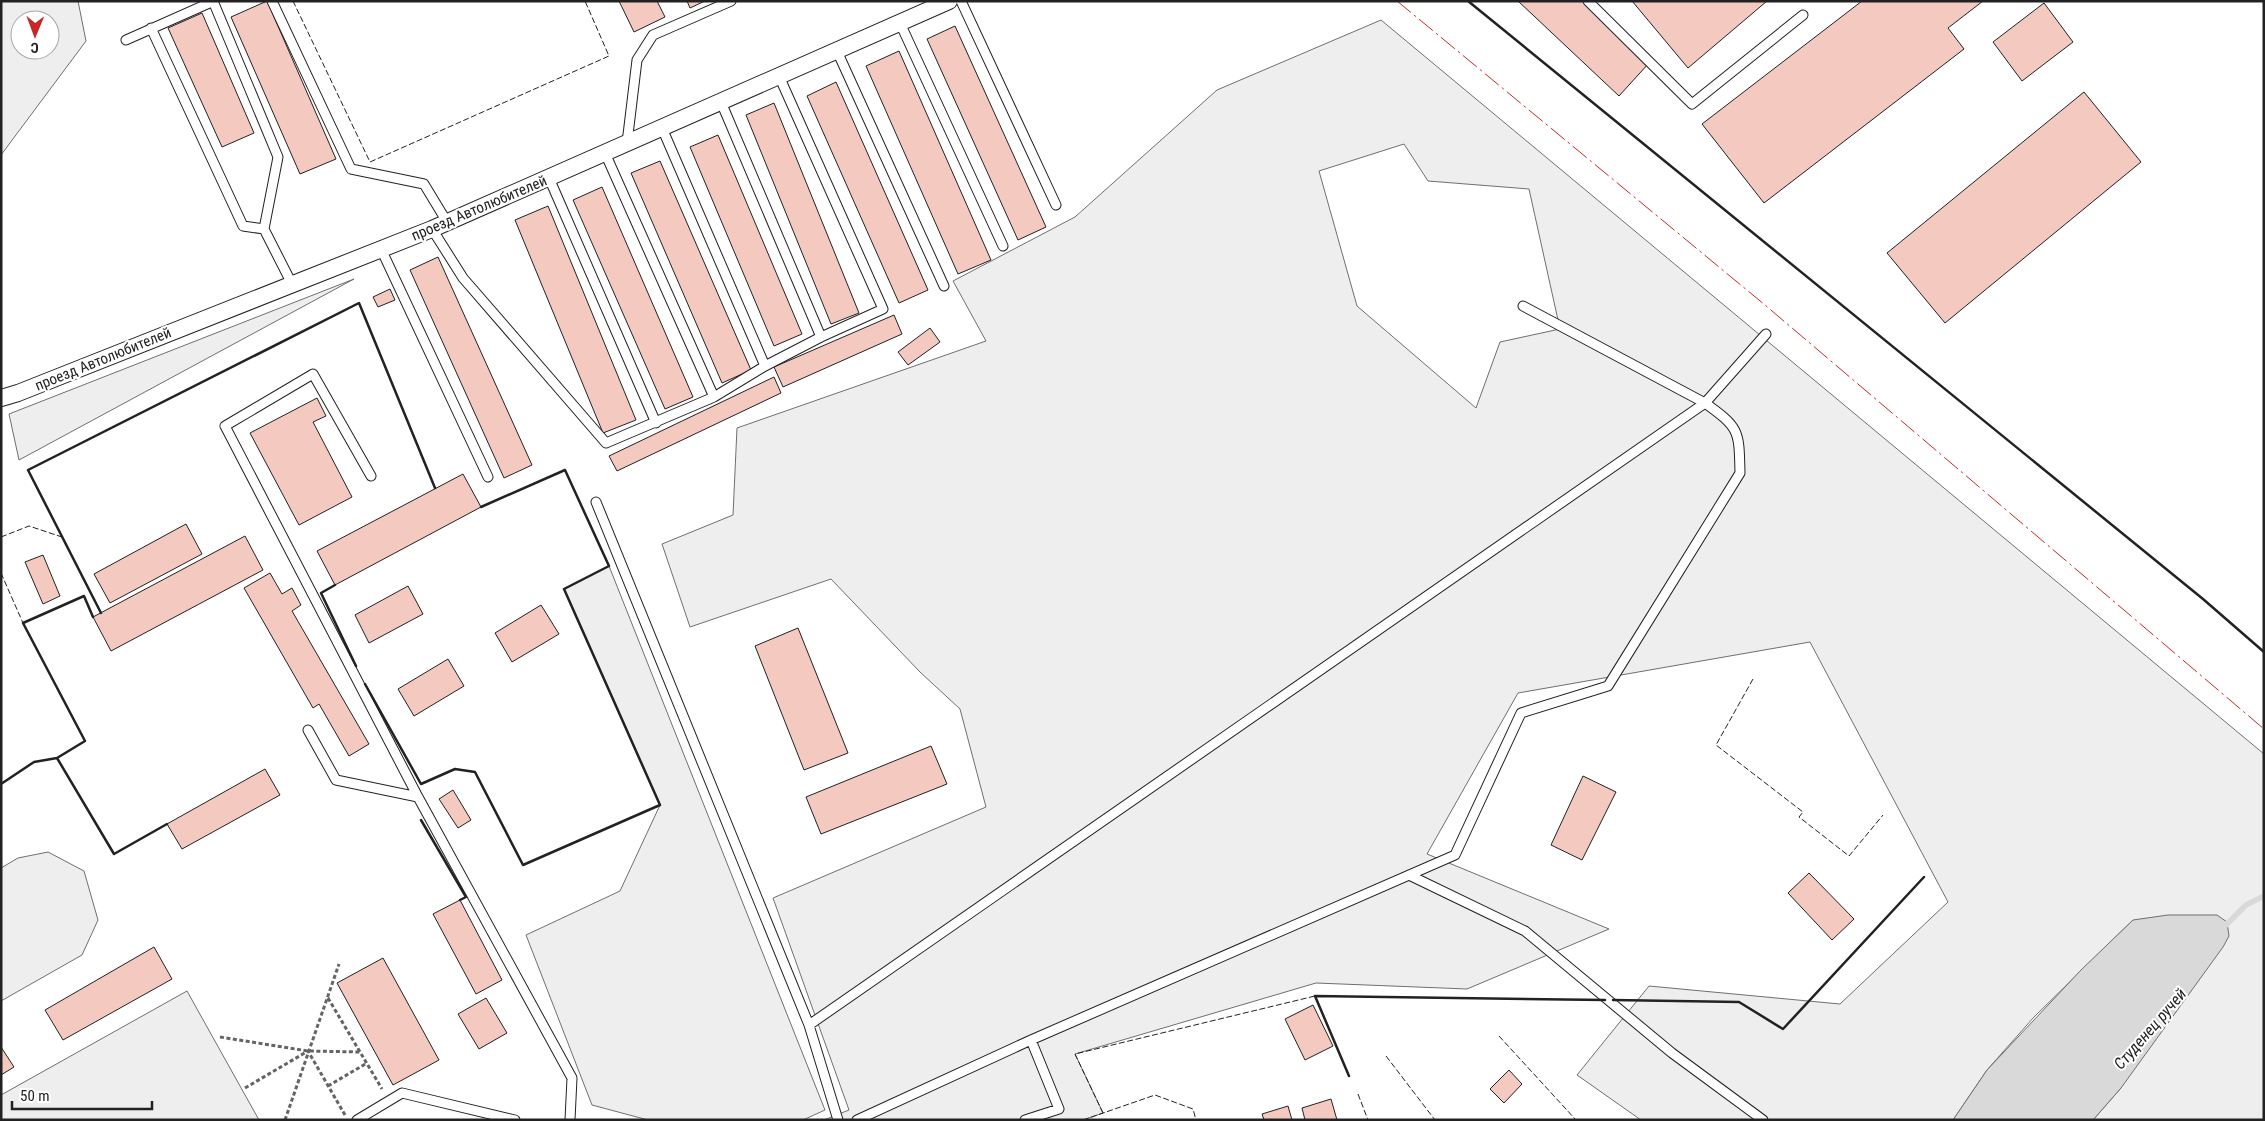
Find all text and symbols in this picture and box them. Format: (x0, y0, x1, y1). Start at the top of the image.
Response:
north arrow (10, 10, 60, 60)
text: С (31, 40, 39, 56)
street label: проезд Автолюбителей (408, 171, 550, 245)
street label: проезд Автолюбителей (32, 323, 174, 395)
water label: Студенец ручей (2110, 985, 2190, 1073)
scale bar (12, 1078, 152, 1110)
text: 50 m (20, 1087, 50, 1105)

